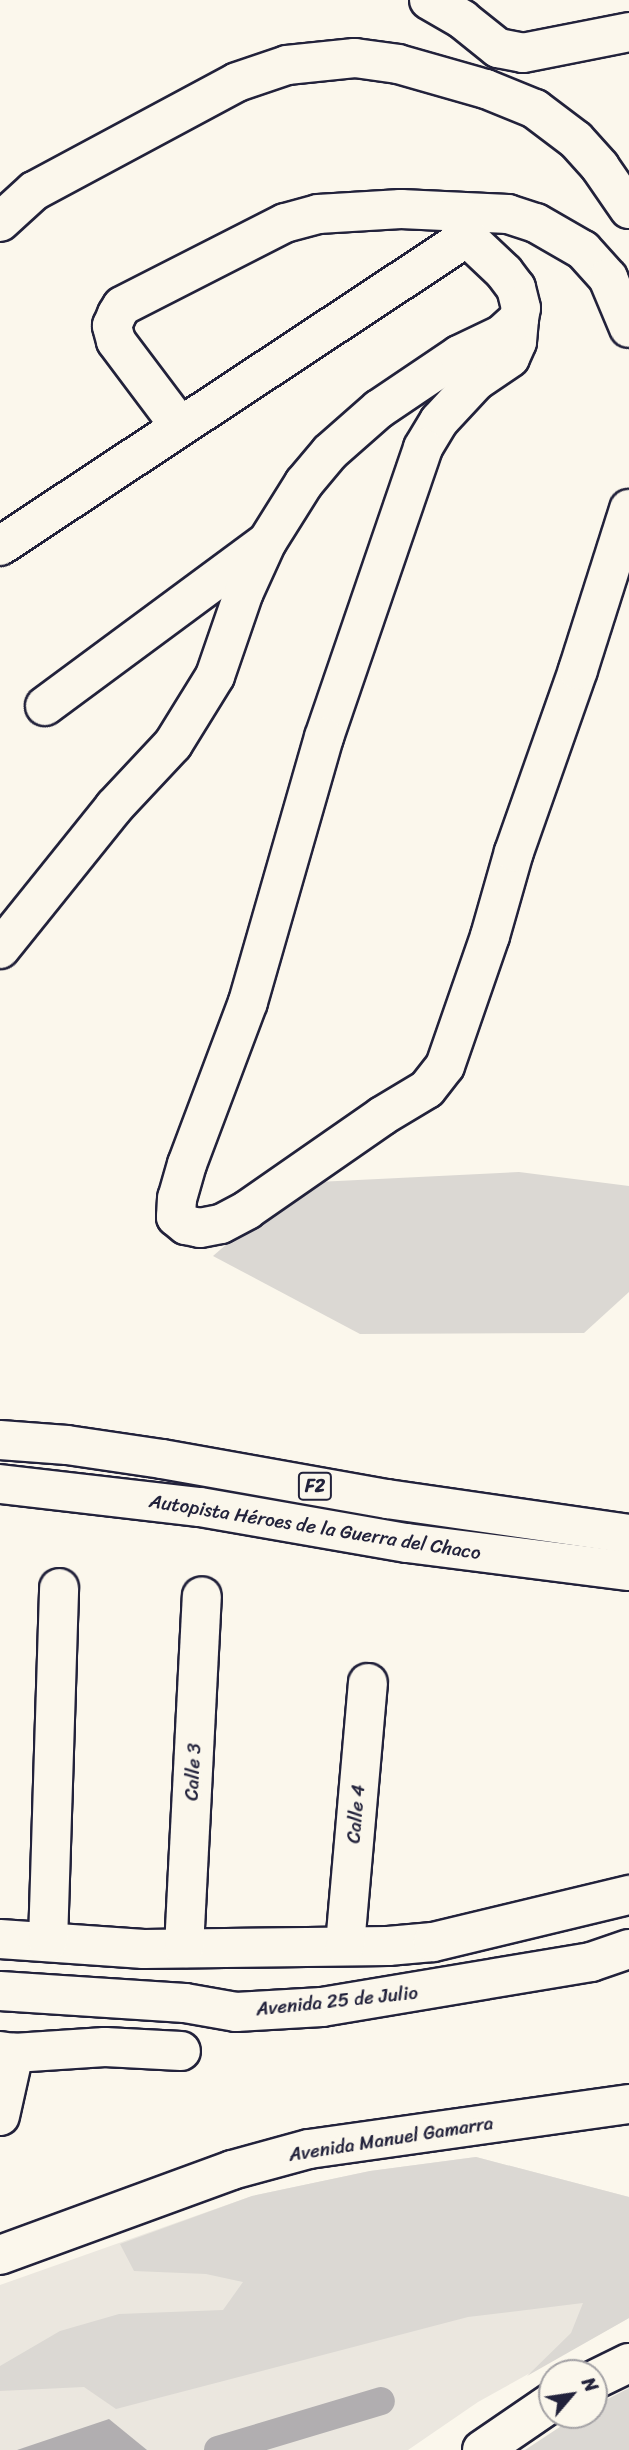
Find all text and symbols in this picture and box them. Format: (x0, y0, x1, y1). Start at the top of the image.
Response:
road number: F2 (298, 1471, 332, 1500)
street label: Autopista Héroes de la Guerra del Chaco (146, 1489, 484, 1565)
street label: Calle 3 (180, 1743, 206, 1801)
street label: Calle 4 (342, 1784, 370, 1844)
street label: Avenida 25 de Julio (255, 1981, 419, 2021)
street label: Avenida Manuel Gamarra (287, 2112, 495, 2166)
north arrow (538, 2359, 608, 2429)
text: N (572, 2371, 608, 2398)

